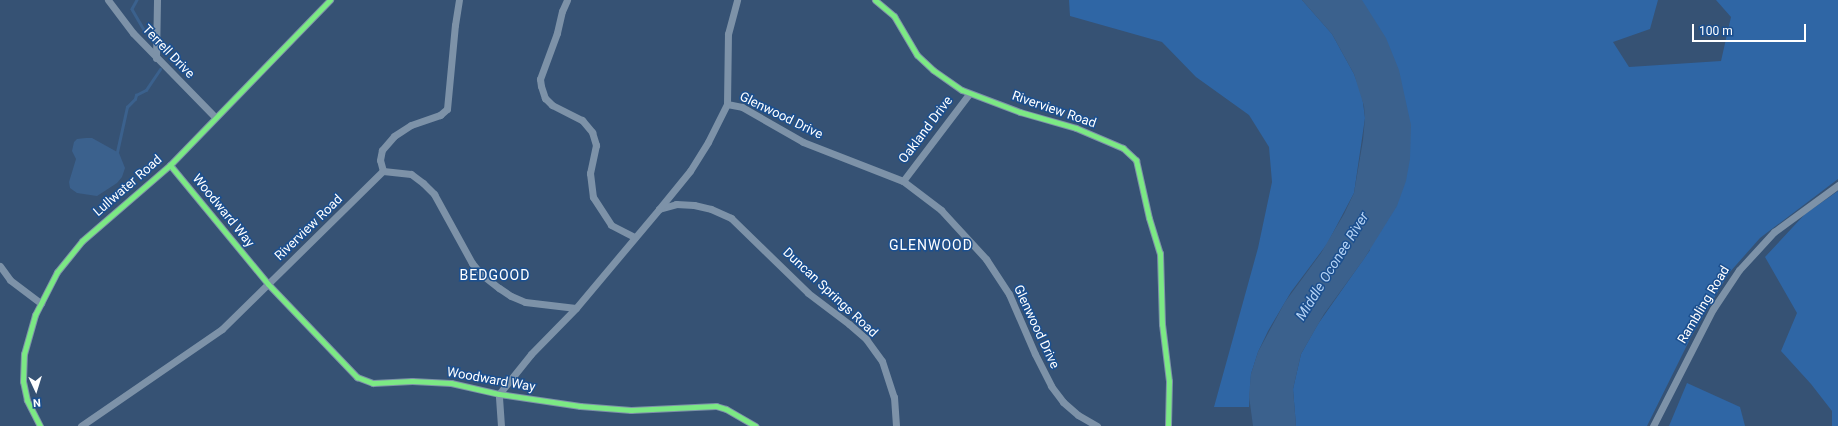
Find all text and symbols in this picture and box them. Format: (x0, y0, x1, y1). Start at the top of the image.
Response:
scale bar (1694, 16, 1808, 42)
street label: Terrell Drive (139, 22, 197, 82)
text: 100 m (1699, 24, 1733, 38)
street label: Riverview Road (1010, 88, 1098, 132)
street label: Glenwood Drive (737, 89, 825, 143)
street label: Oakland Drive (896, 93, 956, 167)
street label: Lullwater Road (91, 152, 165, 220)
street label: Woodward Way (189, 171, 257, 251)
street label: Riverview Road (272, 192, 346, 264)
water label: Middle Oconee River (1292, 209, 1372, 323)
district label: GLENWOOD (889, 237, 973, 253)
street label: Duncan Springs Road (779, 245, 881, 341)
street label: Rambling Road (1675, 263, 1733, 347)
district label: BEDGOOD (460, 267, 530, 283)
street label: Glenwood Drive (1010, 283, 1062, 371)
street label: Woodward Way (446, 365, 536, 395)
north arrow (16, 370, 56, 410)
text: N (33, 396, 41, 409)

